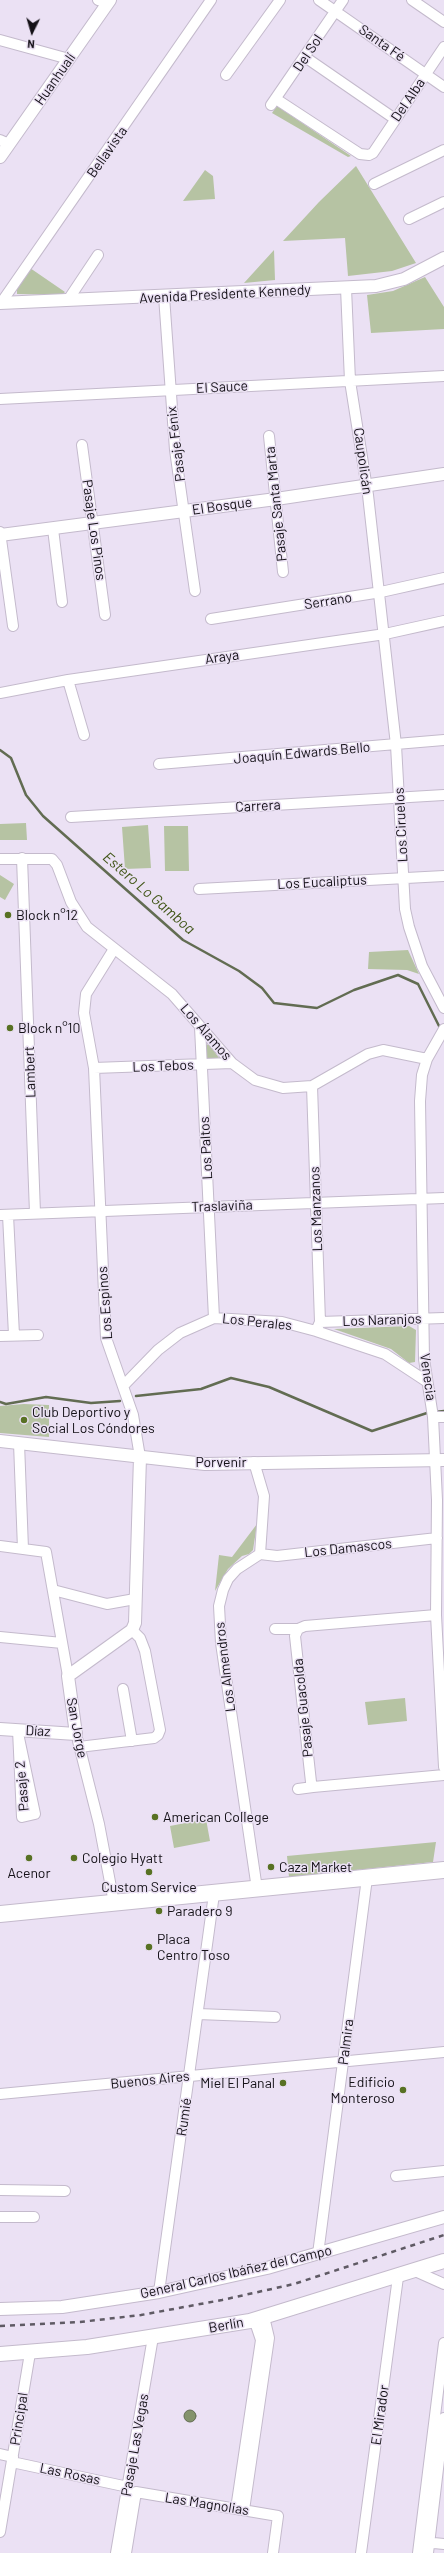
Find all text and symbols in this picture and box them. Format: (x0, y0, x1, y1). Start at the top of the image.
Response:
north arrow (12, 12, 52, 52)
street label: Santa Fé (356, 21, 408, 65)
street label: Del Sol (290, 31, 326, 75)
text: N (27, 38, 35, 51)
street label: Huanhualí (31, 50, 79, 108)
street label: Del Alba (387, 75, 429, 125)
street label: Bellavista (83, 123, 131, 181)
street label: Avenida Presidente Kennedy (139, 281, 311, 307)
street label: El Sauce (196, 377, 248, 397)
street label: Pasaje Fénix (163, 405, 189, 483)
street label: Caupolicán (350, 427, 376, 495)
street label: Pasaje Santa Marta (262, 446, 290, 562)
street label: Pasaje Los Pinos (79, 478, 109, 582)
street label: El Bosque (191, 493, 253, 519)
street label: Serrano (303, 589, 353, 613)
street label: Araya (204, 646, 240, 668)
street label: Joaquín Edwards Bello (233, 739, 371, 767)
street label: Los Ciruelos (391, 787, 411, 863)
street label: Carrera (235, 796, 281, 816)
water label: Estero Lo Gamboa (99, 848, 199, 938)
street label: Los Eucaliptus (277, 871, 367, 893)
place label: Block n°12 (16, 907, 78, 923)
marker: Block n°12 (3, 910, 13, 920)
street label: Los Álamos (177, 1000, 235, 1064)
place label: Block n°10 (18, 1020, 80, 1036)
marker: Block n°10 (5, 1023, 15, 1033)
street label: Lambert (21, 1046, 39, 1098)
street label: Los Tebos (132, 1057, 194, 1075)
street label: Los Paltos (196, 1116, 216, 1180)
street label: Los Manzanos (306, 1166, 326, 1252)
street label: Traslaviña (191, 1197, 253, 1215)
street label: Los Espinos (94, 1266, 116, 1340)
street label: Los Perales (221, 1310, 293, 1334)
street label: Los Naranjos (342, 1310, 422, 1330)
street label: Venecia (416, 1352, 440, 1402)
place label: Club Deportivo y Social Los Cóndores (32, 1404, 155, 1436)
marker: Club Deportivo y Social Los Cóndores (19, 1415, 29, 1425)
street label: Porvenir (195, 1454, 247, 1470)
street label: Los Damascos (303, 1535, 393, 1561)
street label: Los Almendros (211, 1621, 239, 1713)
street label: Pasaje Guacolda (289, 1658, 317, 1758)
street label: San Jorge (63, 1696, 91, 1760)
street label: Díaz (25, 1722, 51, 1740)
street label: Pasaje 2 (11, 1760, 33, 1812)
place label: American College (163, 1809, 269, 1825)
marker: American College (150, 1812, 160, 1822)
place label: Colegio Hyatt (82, 1850, 163, 1866)
marker: Acenor (24, 1853, 34, 1863)
marker: Colegio Hyatt (69, 1853, 79, 1863)
place label: Caza Market (279, 1859, 352, 1875)
marker: Caza Market (266, 1862, 276, 1872)
place label: Acenor (7, 1865, 51, 1881)
marker: Custom Service (144, 1867, 154, 1877)
place label: Custom Service (101, 1879, 197, 1895)
place label: Paradero 9 (167, 1903, 232, 1919)
marker: Paradero 9 (154, 1906, 164, 1916)
place label: Placa Centro Toso (157, 1931, 230, 1964)
marker: Placa Centro Toso (144, 1942, 154, 1952)
street label: Palmira (335, 2018, 357, 2066)
street label: Buenos Aires (110, 2068, 190, 2092)
place label: Edificio Monteroso (330, 2074, 395, 2106)
place label: Miel El Panal (200, 2075, 275, 2091)
marker: Miel El Panal (278, 2078, 288, 2088)
marker: Edificio Monteroso (398, 2085, 408, 2095)
street label: Rumié (173, 2097, 195, 2137)
street label: General Carlos Ibáñez del Campo (139, 2242, 333, 2302)
street label: Berlín (207, 2314, 245, 2336)
street label: El Mirador (367, 2384, 393, 2446)
street label: Principal (7, 2391, 31, 2447)
street label: Pasaje Las Vegas (118, 2392, 152, 2498)
street label: Las Rosas (38, 2459, 102, 2489)
street label: Las Magnolias (164, 2489, 250, 2519)

